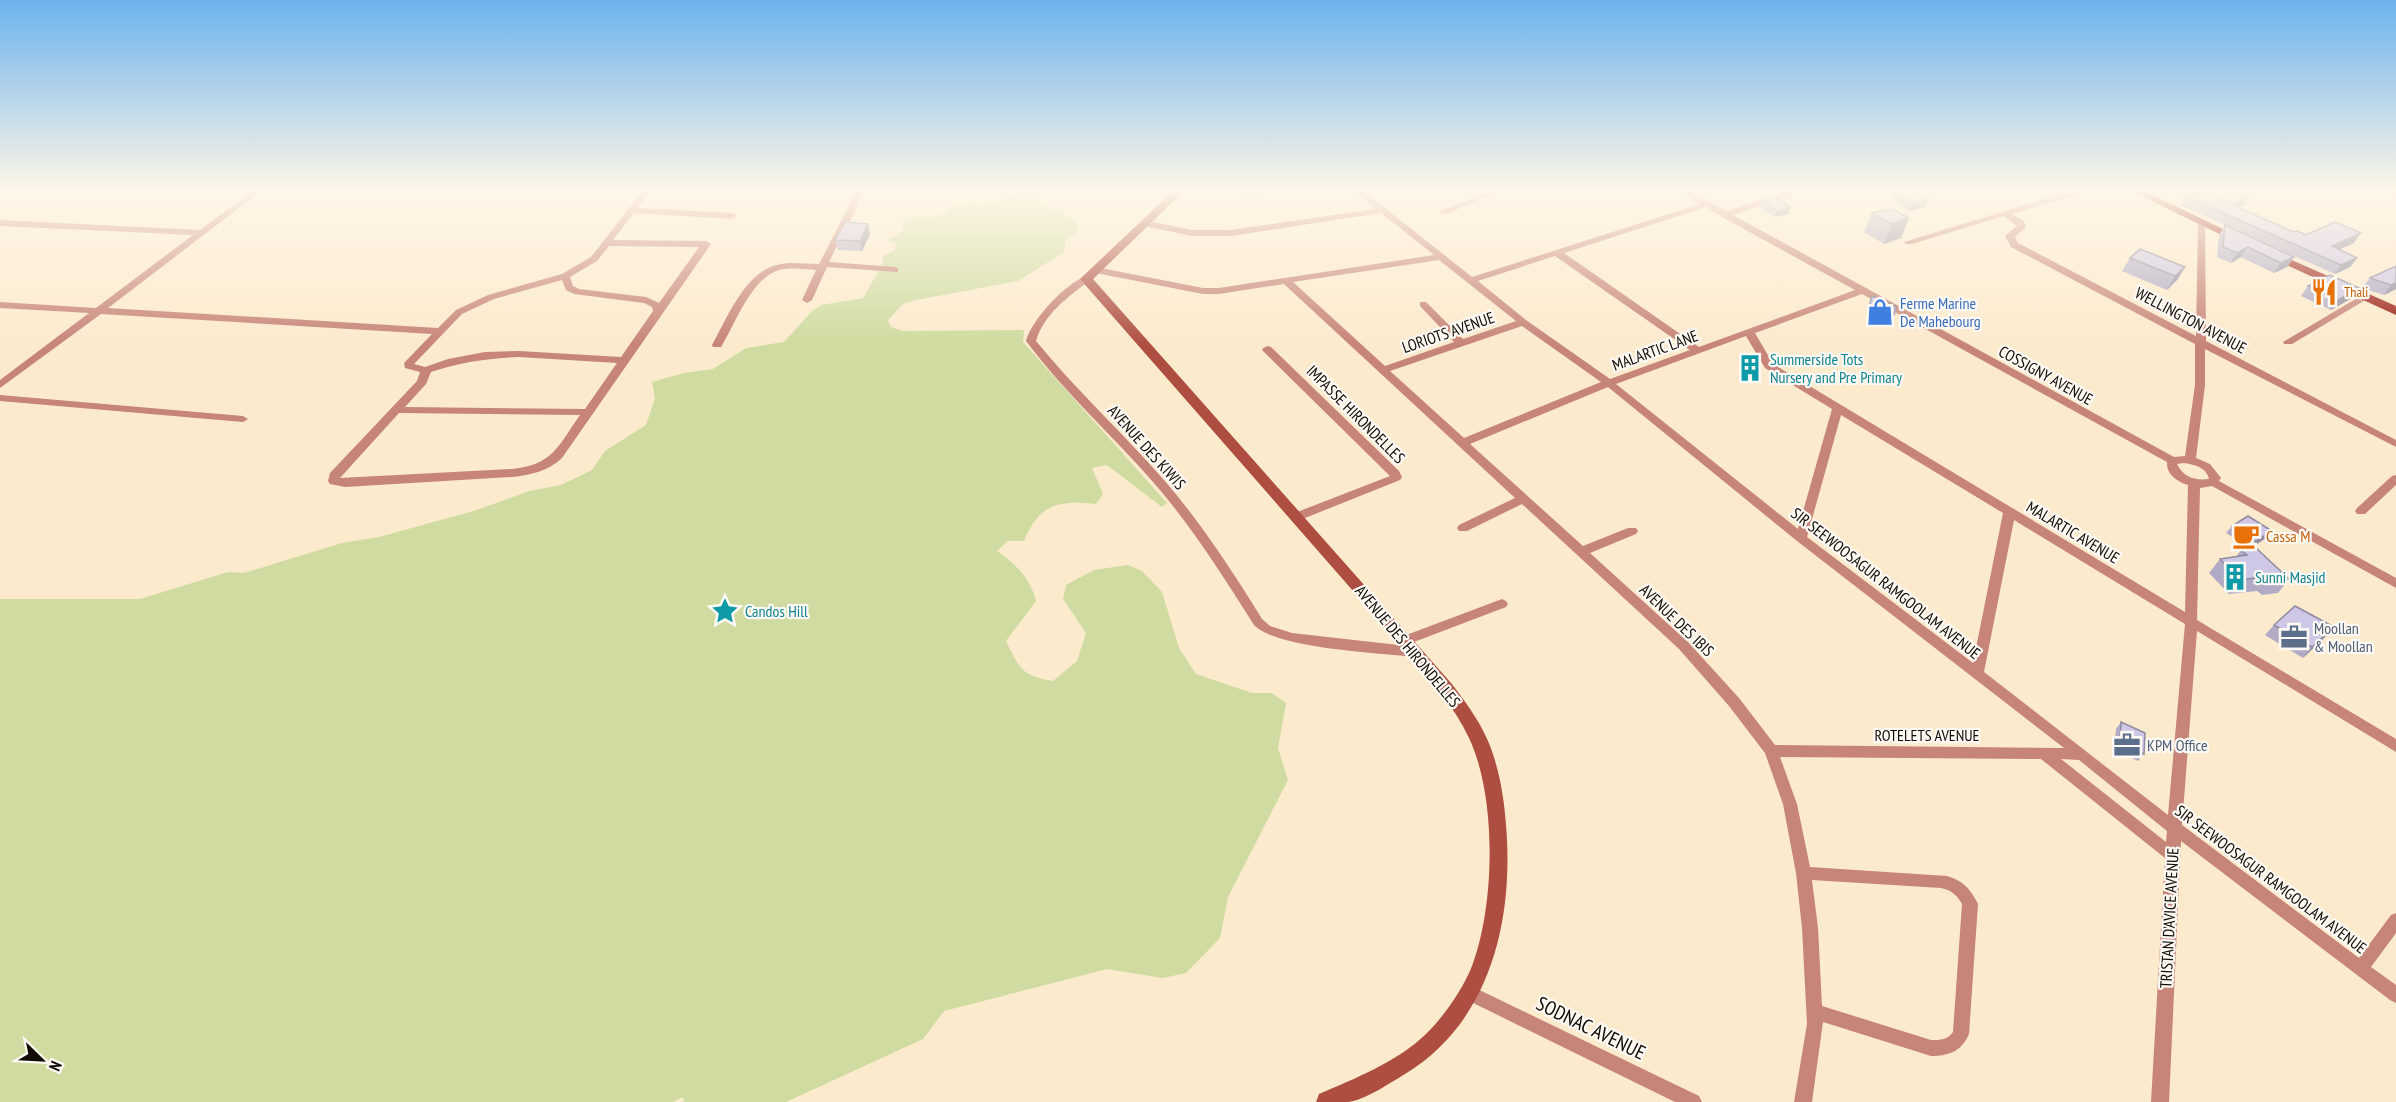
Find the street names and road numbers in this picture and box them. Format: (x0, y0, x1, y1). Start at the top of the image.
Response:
street label: WELLINGTON AVENUE (2132, 282, 2250, 358)
street label: LORIOTS AVENUE (1399, 307, 1497, 357)
street label: MALARTIC LANE (1609, 325, 1701, 375)
street label: COSSIGNY AVENUE (1995, 341, 2097, 409)
street label: IMPASSE HIRONDELLES (1303, 361, 1409, 467)
street label: AVENUE DES KIWIS (1104, 401, 1190, 494)
street label: MALARTIC AVENUE (2023, 496, 2123, 568)
street label: SIR SEEWOOSAGUR RAMGOOLAM AVENUE (1787, 503, 1985, 663)
street label: AVENUE DES IBIS (1636, 580, 1718, 661)
street label: AVENUE DES HIRONDELLES (1351, 581, 1465, 711)
street label: ROTELETS AVENUE (1875, 725, 1980, 745)
street label: SIR SEEWOOSAGUR RAMGOOLAM AVENUE (2171, 800, 2371, 958)
street label: TRISTAN D'AVICE AVENUE (2155, 847, 2183, 989)
street label: SODNAC AVENUE (1532, 990, 1650, 1066)

